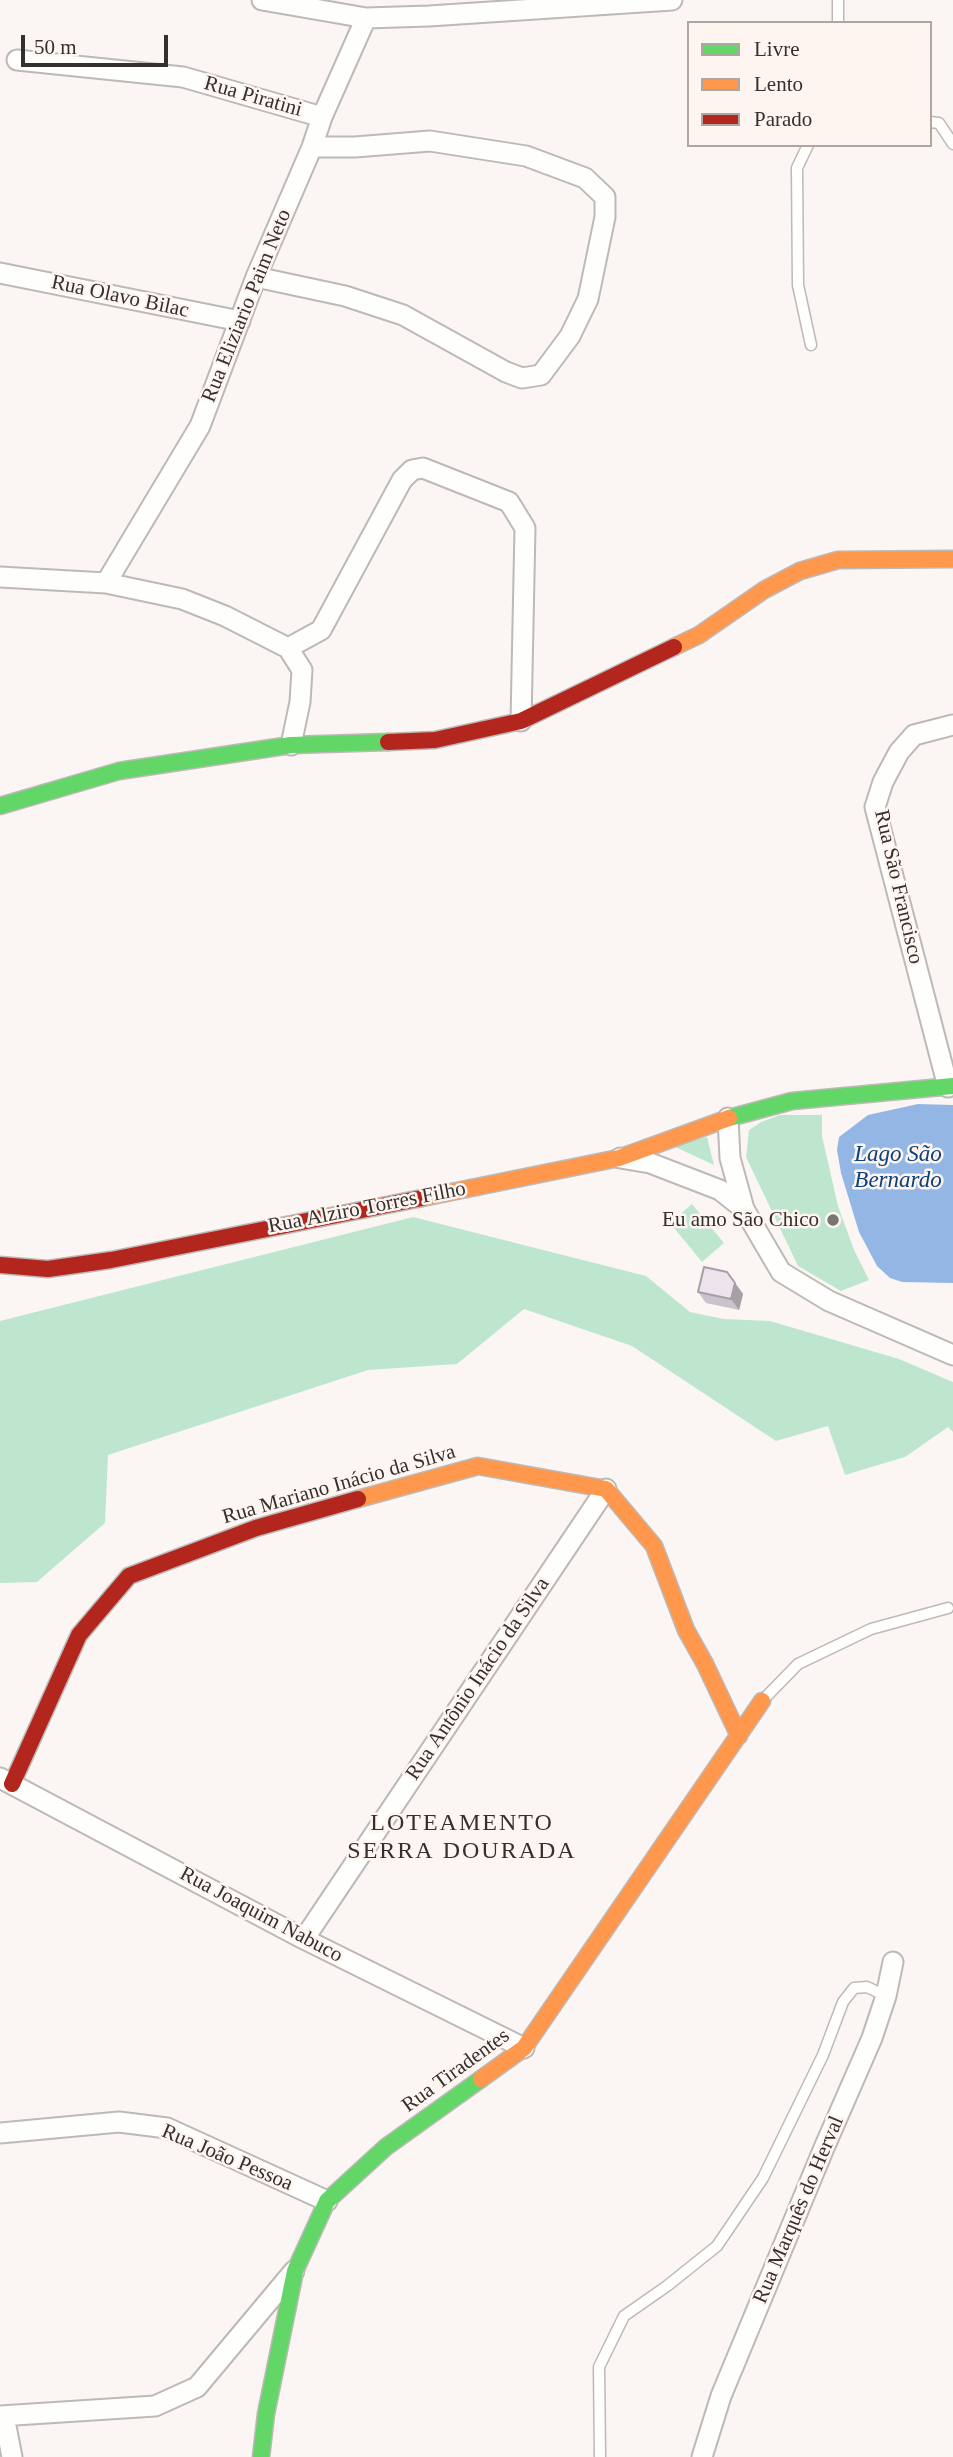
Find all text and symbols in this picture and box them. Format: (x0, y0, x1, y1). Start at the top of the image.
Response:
scale bar (24, 21, 172, 65)
legend (687, 21, 932, 147)
text: 50 m (34, 35, 77, 59)
text: Livre (754, 37, 799, 61)
street label: Rua Piratini (201, 71, 305, 123)
text: Lento (754, 72, 803, 96)
text: Parado (754, 107, 812, 131)
street label: Rua Eliziario Paim Neto (197, 206, 297, 406)
street label: Rua Olavo Bilac (49, 270, 191, 324)
street label: Rua São Francisco (868, 807, 928, 967)
water label: Lago São Bernardo (854, 1141, 942, 1195)
street label: Rua Alziro Torres Filho (266, 1176, 468, 1240)
place label: Eu amo São Chico (662, 1207, 819, 1233)
marker: Eu amo São Chico (825, 1212, 841, 1228)
street label: Rua Mariano Inácio da Silva (219, 1440, 459, 1530)
street label: Rua Antônio Inácio da Silva (401, 1573, 555, 1785)
district label: LOTEAMENTO SERRA DOURADA (349, 1810, 575, 1866)
street label: Rua Joaquim Nabuco (175, 1861, 347, 1969)
street label: Rua Tiradentes (397, 2023, 515, 2119)
street label: Rua Marquês do Herval (748, 2112, 850, 2308)
street label: Rua João Pessoa (158, 2119, 296, 2197)

